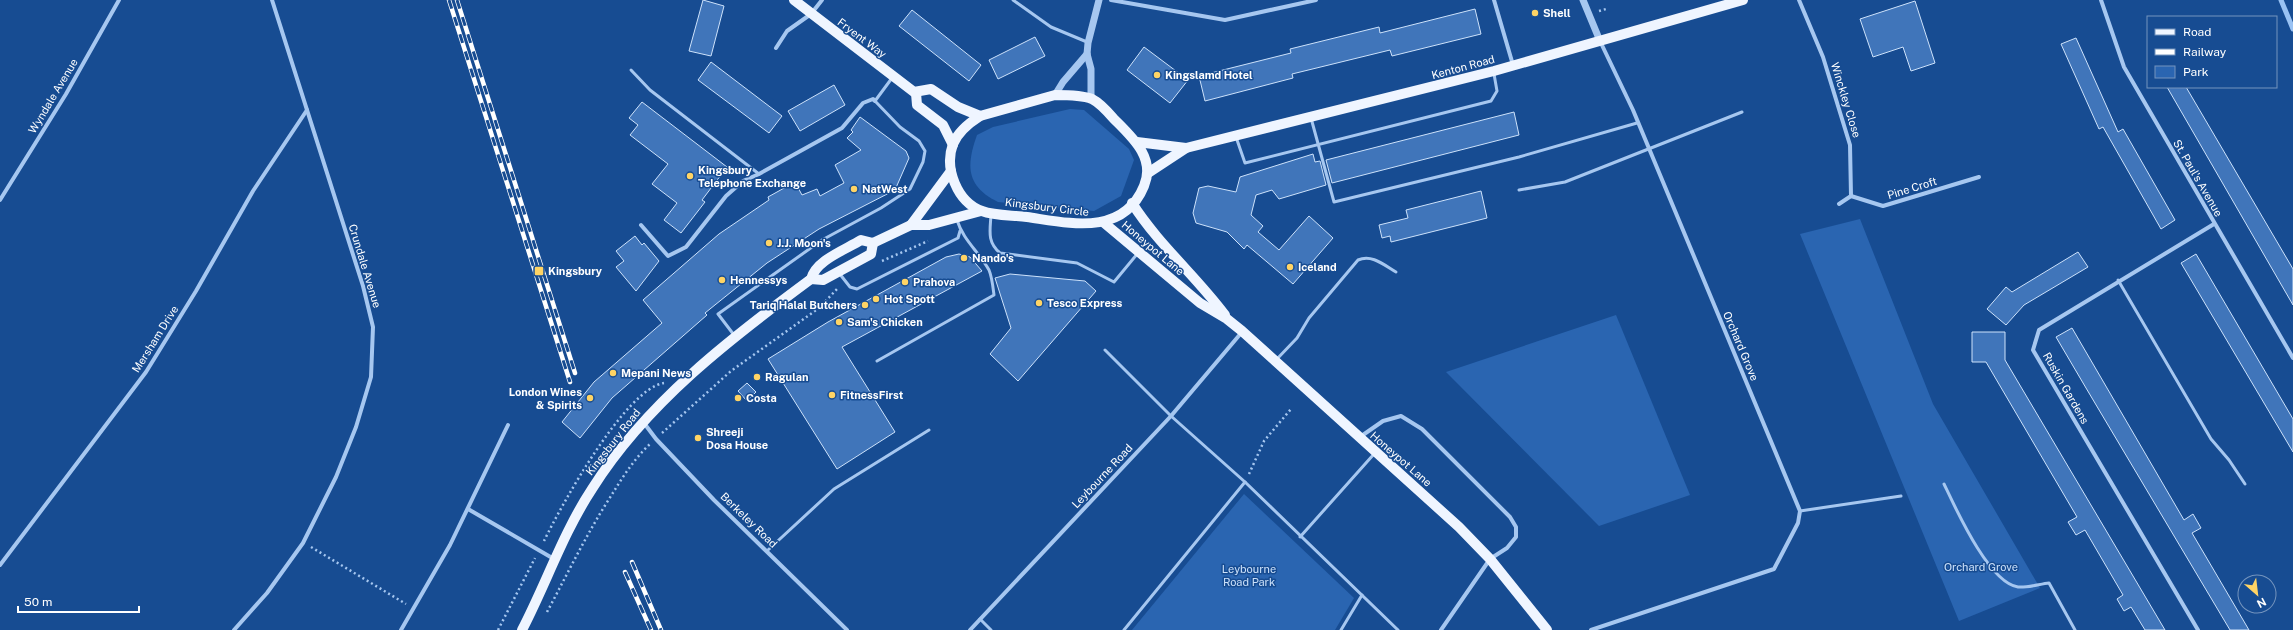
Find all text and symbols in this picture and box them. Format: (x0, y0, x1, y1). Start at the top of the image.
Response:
place label: Shell (1543, 7, 1571, 19)
marker: Shell (1530, 8, 1540, 18)
street label: Fryent Way (835, 16, 889, 60)
legend (2147, 16, 2277, 88)
text: Road (2183, 25, 2211, 39)
text: Railway (2183, 45, 2227, 59)
street label: Kenton Road (1430, 53, 1496, 81)
street label: Wyndale Avenue (26, 56, 80, 136)
street label: Winckley Close (1829, 61, 1863, 139)
text: Park (2183, 65, 2209, 79)
place label: Kingslamd Hotel (1165, 69, 1253, 81)
marker: Kingslamd Hotel (1152, 70, 1162, 80)
street label: St. Paul's Avenue (2171, 137, 2225, 219)
place label: Kingsbury Telephone Exchange (698, 164, 806, 189)
marker: Kingsbury Telephone Exchange (685, 171, 695, 181)
street label: Pine Croft (1886, 175, 1938, 201)
place label: NatWest (862, 183, 908, 195)
marker: NatWest (849, 184, 859, 194)
street label: Kingsbury Circle (1004, 196, 1090, 218)
street label: Honeypot Lane (1120, 219, 1186, 277)
street label: Crundale Avenue (347, 223, 383, 309)
place label: J.J. Moon's (777, 237, 831, 249)
marker: J.J. Moon's (764, 238, 774, 248)
place label: Nando's (972, 252, 1014, 264)
marker: Nando's (959, 253, 969, 263)
place label: Iceland (1298, 261, 1337, 273)
marker: Iceland (1285, 262, 1295, 272)
marker: Kingsbury (533, 265, 545, 277)
place label: Kingsbury (548, 265, 603, 277)
place label: Hennessys (730, 274, 788, 286)
marker: Hennessys (717, 275, 727, 285)
place label: Prahova (913, 276, 955, 288)
marker: Prahova (900, 277, 910, 287)
place label: Hot Spott (884, 293, 935, 305)
marker: Hot Spott (871, 294, 881, 304)
place label: Tesco Express (1047, 297, 1123, 309)
marker: Tesco Express (1034, 298, 1044, 308)
place label: Tariq Halal Butchers (750, 299, 857, 311)
marker: Tariq Halal Butchers (860, 300, 870, 310)
street label: Mersham Drive (130, 303, 180, 375)
street label: Orchard Grove (1721, 310, 1761, 382)
place label: Sam's Chicken (847, 316, 923, 328)
marker: Sam's Chicken (834, 317, 844, 327)
street label: Ruskin Gardens (2041, 350, 2091, 426)
place label: Mepani News (621, 367, 691, 379)
marker: Mepani News (608, 368, 618, 378)
place label: Ragulan (765, 371, 808, 383)
marker: Ragulan (752, 372, 762, 382)
place label: London Wines & Spirits (509, 386, 582, 411)
place label: FitnessFirst (840, 389, 904, 401)
marker: FitnessFirst (827, 390, 837, 400)
place label: Costa (746, 392, 777, 404)
marker: London Wines & Spirits (585, 393, 595, 403)
marker: Costa (733, 393, 743, 403)
street label: Kingsbury Road (583, 406, 643, 478)
place label: Shreeji Dosa House (706, 426, 768, 451)
street label: Honeypot Lane (1368, 429, 1434, 489)
marker: Shreeji Dosa House (693, 433, 703, 443)
street label: Leybourne Road (1069, 442, 1135, 510)
street label: Berkeley Road (718, 490, 780, 550)
park label: Orchard Grove (1944, 561, 2018, 573)
park label: Leybourne Road Park (1222, 563, 1276, 588)
north arrow (2237, 574, 2277, 614)
scale bar (18, 588, 139, 614)
text: 50 m (24, 595, 52, 609)
text: N (2255, 596, 2268, 610)

